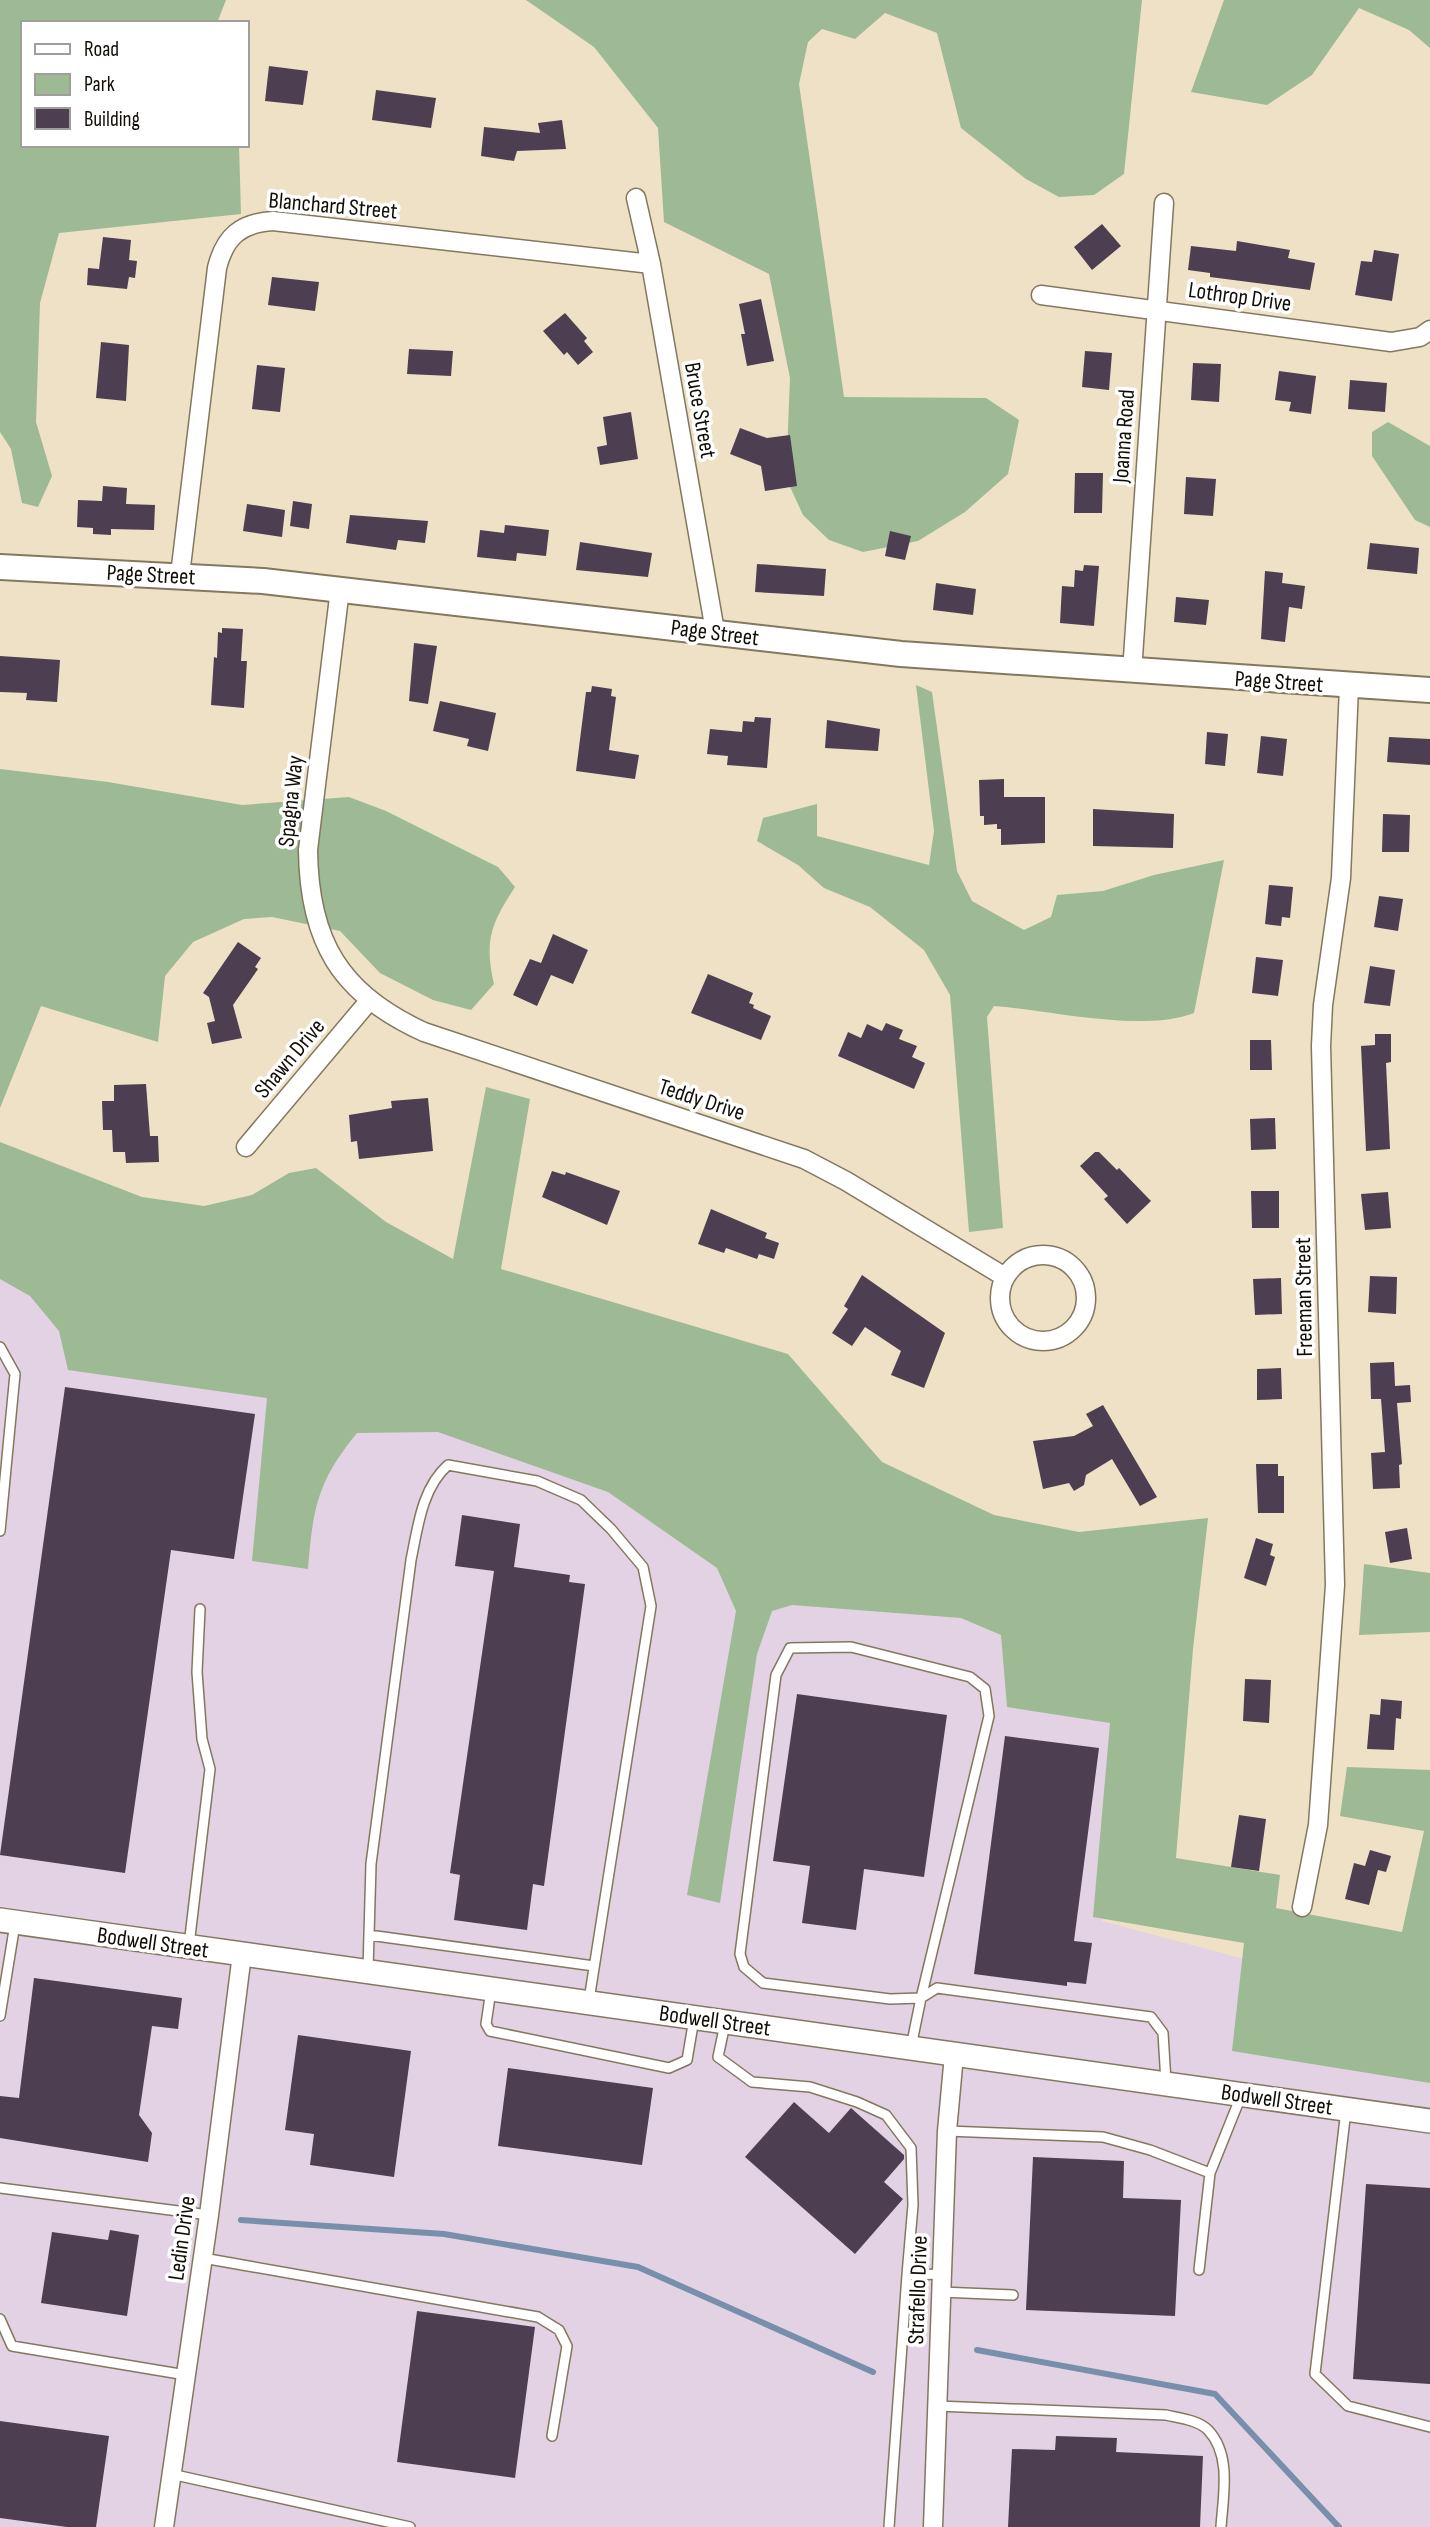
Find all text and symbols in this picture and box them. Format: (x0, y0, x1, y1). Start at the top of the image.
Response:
legend (21, 21, 248, 147)
text: Road (84, 37, 119, 62)
text: Park (84, 72, 115, 97)
text: Building (84, 107, 140, 132)
street label: Blanchard Street (267, 186, 398, 226)
street label: Lothrop Drive (1187, 276, 1293, 318)
street label: Bruce Street (678, 360, 722, 460)
street label: Joanna Road (1107, 388, 1141, 485)
street label: Page Street (106, 559, 196, 591)
street label: Page Street (669, 614, 761, 652)
street label: Page Street (1234, 665, 1324, 699)
street label: Spagna Way (272, 754, 310, 848)
street label: Shawn Drive (249, 1013, 331, 1104)
street label: Teddy Drive (655, 1073, 748, 1127)
street label: Freeman Street (1289, 1237, 1319, 1357)
street label: Bodwell Street (95, 1921, 210, 1965)
street label: Bodwell Street (657, 1999, 772, 2043)
street label: Bodwell Street (1219, 2078, 1334, 2122)
street label: Ledin Drive (162, 2194, 202, 2282)
street label: Strafello Drive (902, 2235, 934, 2345)

